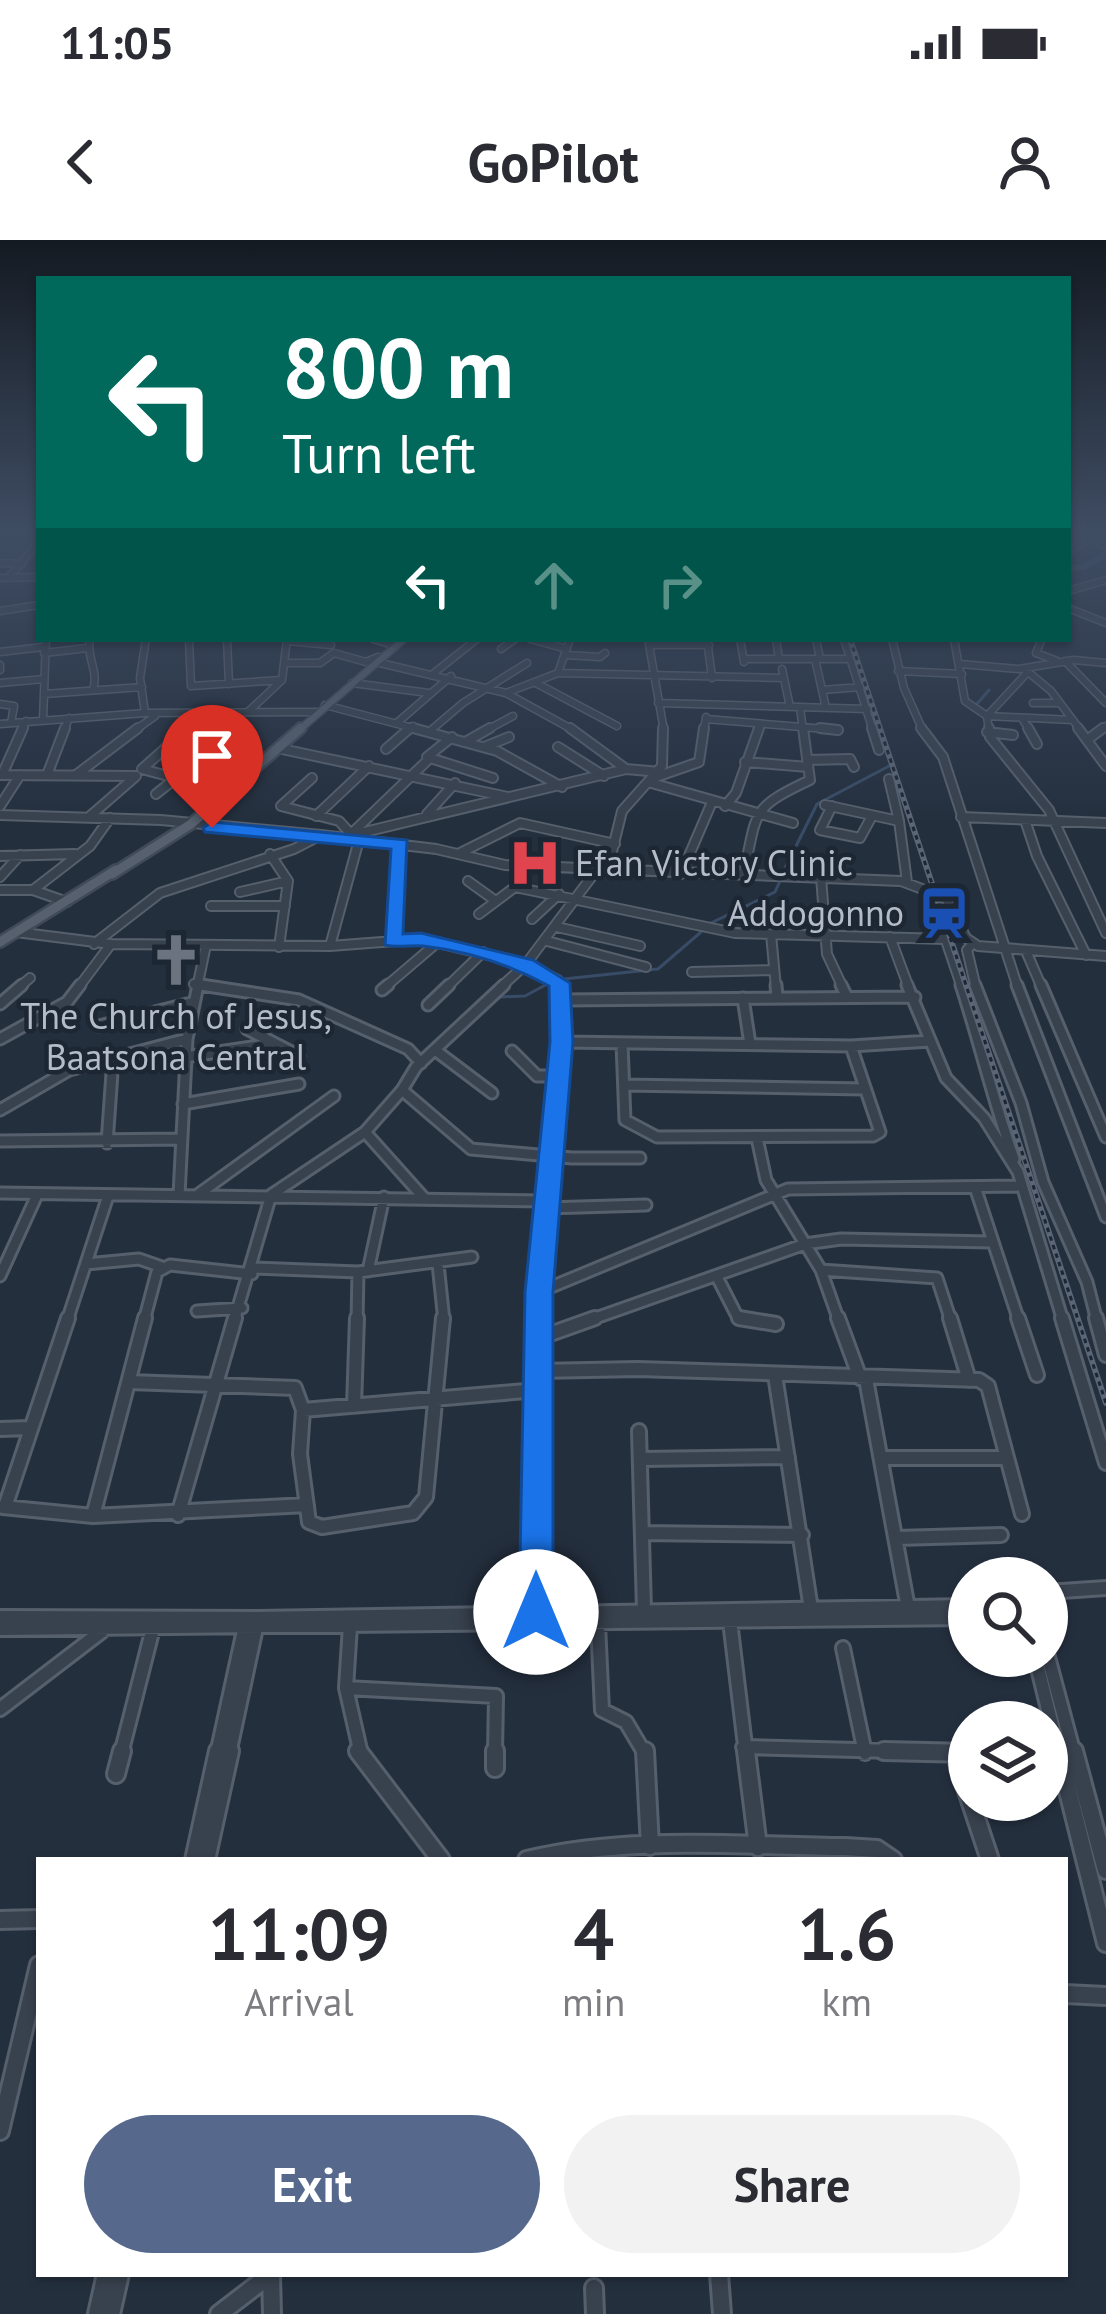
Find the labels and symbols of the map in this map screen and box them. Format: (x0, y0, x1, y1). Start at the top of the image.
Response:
pin (161, 705, 263, 828)
hospital icon: Efan Victory Clinic (506, 834, 564, 892)
place label: Efan Victory Clinic (575, 839, 853, 886)
station icon: Addogonno (915, 884, 973, 942)
place label: Addogonno (728, 889, 904, 936)
church icon: The Church of Jesus, Baatsona Central (147, 931, 205, 989)
place label: The Church of Jesus, Baatsona Central (20, 992, 332, 1080)
position arrow (473, 1549, 599, 1675)

